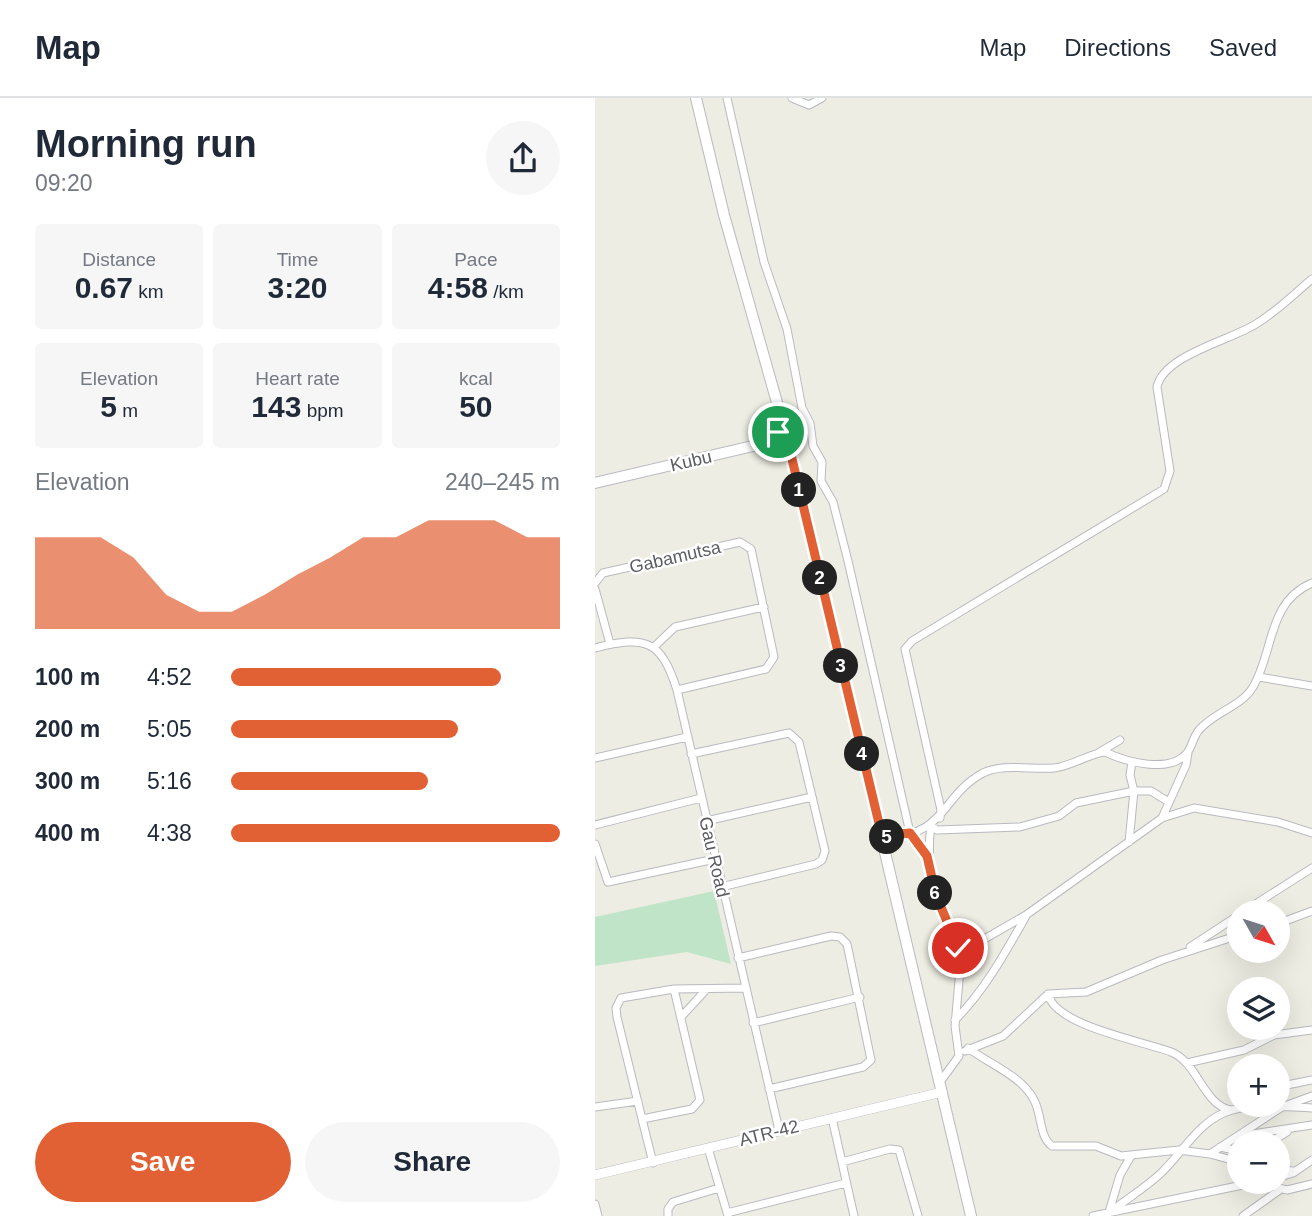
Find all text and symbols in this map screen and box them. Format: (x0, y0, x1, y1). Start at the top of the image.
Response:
text: Map (35, 29, 101, 66)
text: Map (980, 34, 1026, 61)
text: Directions (1064, 34, 1171, 61)
text: Saved (1209, 34, 1277, 61)
button: share (486, 121, 560, 195)
text: Morning run (35, 123, 257, 165)
text: 09:20 (35, 170, 93, 196)
text: Distance (82, 249, 156, 270)
text: Time (277, 249, 318, 270)
text: Pace (454, 249, 497, 270)
text: 0.67 (75, 271, 133, 304)
text: 3:20 (267, 271, 328, 304)
text: 4:58 (428, 271, 488, 304)
text: km (133, 281, 164, 302)
text: /km (488, 281, 524, 302)
text: Elevation (80, 368, 158, 389)
text: Heart rate (255, 368, 340, 389)
text: kcal (459, 368, 493, 389)
text: 5 (100, 390, 117, 423)
text: 143 (251, 390, 301, 423)
text: 50 (459, 390, 493, 423)
text: m (117, 400, 138, 421)
text: bpm (301, 400, 344, 421)
pin (748, 402, 808, 462)
icon: arrive (759, 413, 797, 451)
street label: Kubu (668, 447, 714, 475)
text: Elevation (35, 469, 130, 495)
text: 240–245 m (445, 469, 560, 495)
pin: 1 (781, 472, 817, 508)
text: 1 (793, 479, 804, 500)
street label: Gabamutsa (627, 537, 724, 577)
pin: 2 (803, 560, 838, 596)
text: 2 (814, 567, 825, 588)
pin: 3 (824, 648, 859, 684)
text: 3 (835, 655, 846, 676)
text: 100 m (35, 664, 100, 690)
text: 4:52 (147, 664, 192, 690)
text: 200 m (35, 716, 100, 742)
text: 5:05 (147, 716, 192, 742)
pin: 4 (845, 736, 879, 772)
text: 4 (856, 743, 867, 764)
text: 300 m (35, 768, 100, 794)
text: 5:16 (147, 768, 192, 794)
street label: Gau Road (695, 815, 733, 899)
text: 400 m (35, 820, 100, 846)
text: 4:38 (147, 820, 192, 846)
pin: 5 (869, 820, 905, 854)
text: 5 (881, 826, 892, 847)
pin: 6 (917, 876, 953, 910)
text: 6 (929, 882, 940, 903)
north arrow (1227, 900, 1290, 962)
map controls (1227, 900, 1290, 1194)
pin (928, 918, 988, 978)
icon: check (939, 929, 977, 967)
button: layers (1227, 977, 1290, 1040)
button: + (1227, 1054, 1290, 1117)
street label: ATR-42 (737, 1116, 801, 1150)
button: Save (35, 1122, 291, 1202)
button: Share (305, 1122, 560, 1202)
button: − (1227, 1131, 1290, 1194)

